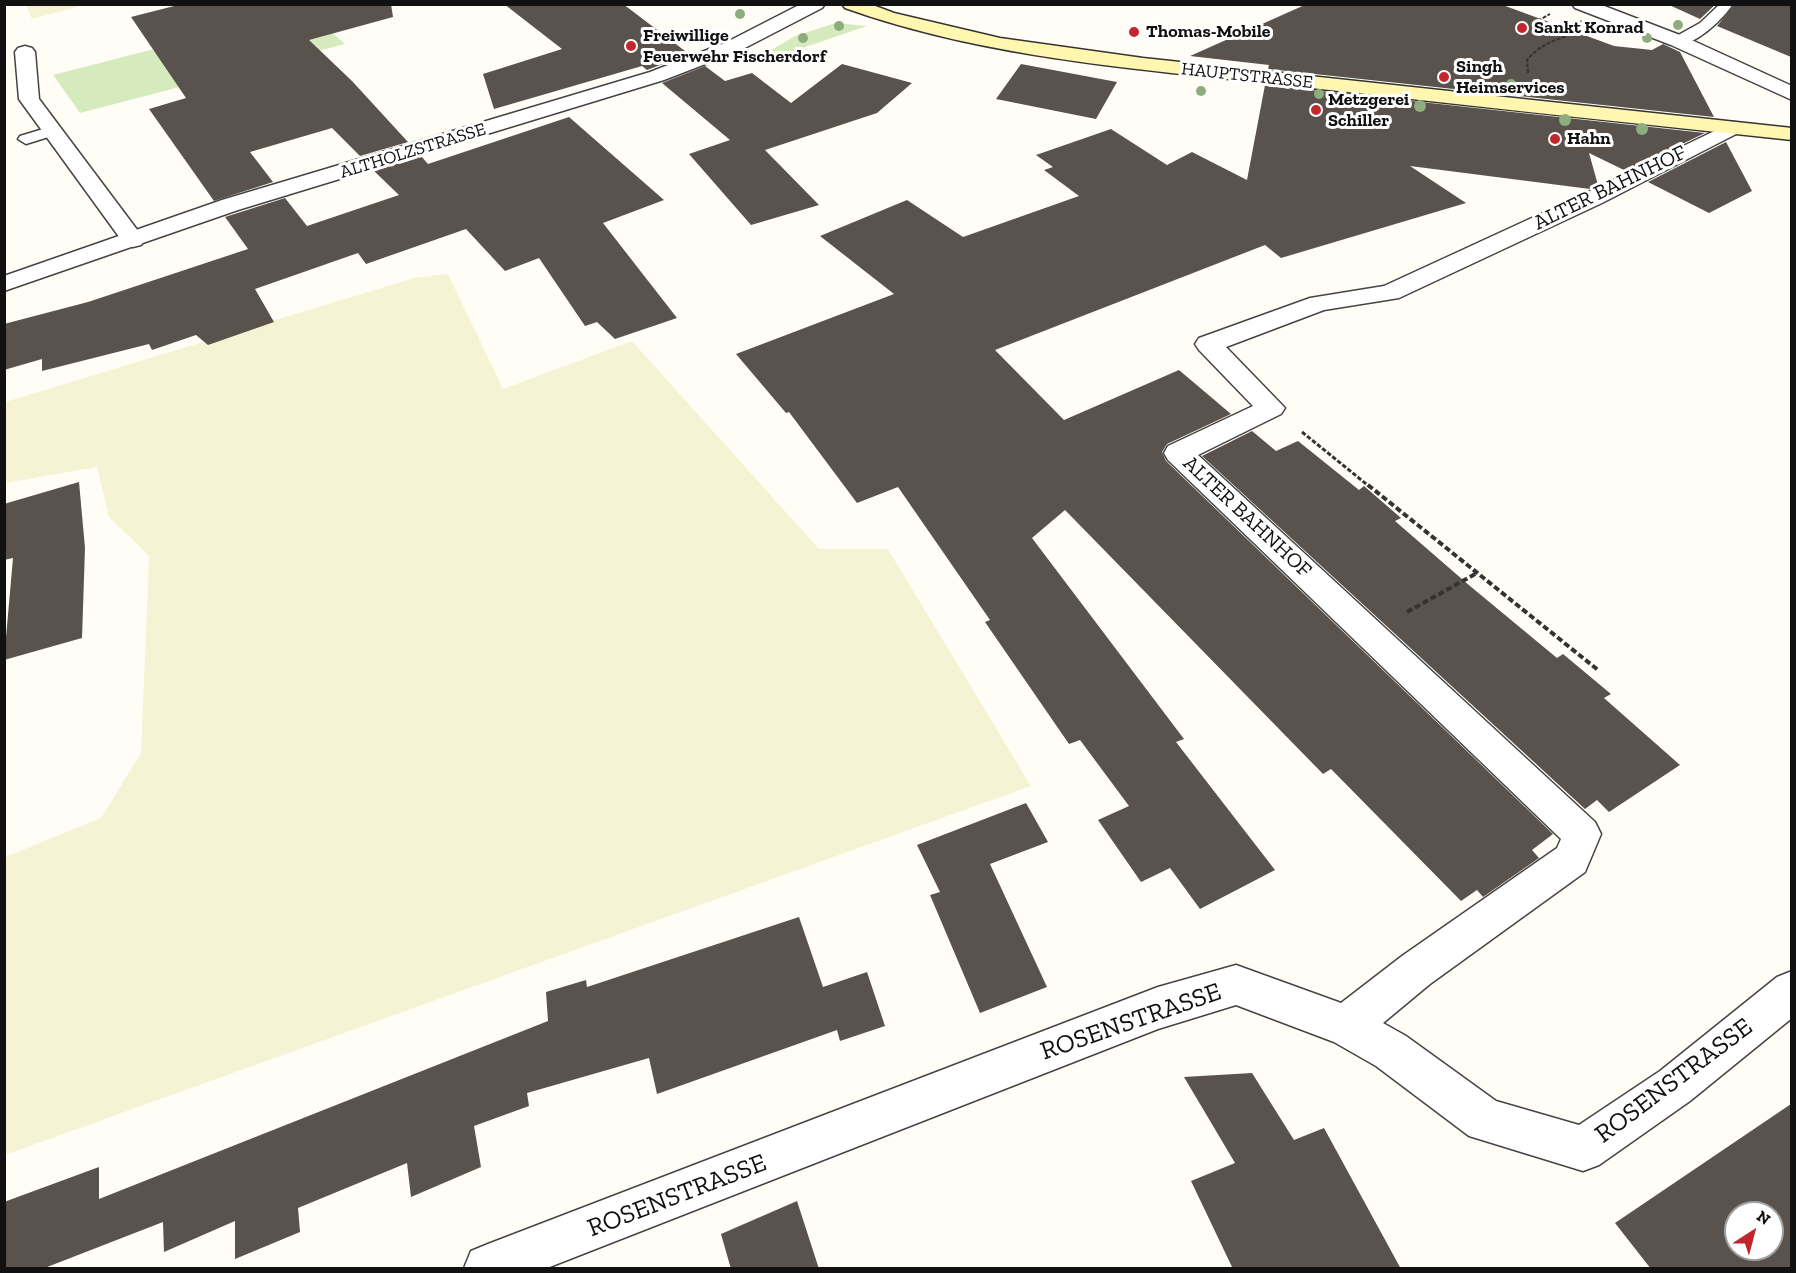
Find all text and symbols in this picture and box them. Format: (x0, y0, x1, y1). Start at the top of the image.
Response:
place label: Sankt Konrad (1534, 17, 1644, 39)
place label: Thomas-Mobile (1146, 21, 1271, 43)
marker: Sankt Konrad (1515, 21, 1529, 35)
place label: Freiwillige Feuerwehr Fischerdorf (643, 25, 826, 68)
marker: Thomas-Mobile (1127, 25, 1141, 39)
marker: Freiwillige Feuerwehr Fischerdorf (624, 39, 638, 53)
place label: Singh Heimservices (1456, 56, 1564, 98)
street label: HAUPTSTRASSE (1180, 58, 1314, 94)
marker: Singh Heimservices (1437, 70, 1451, 84)
place label: Metzgerei Schiller (1328, 89, 1409, 132)
marker: Metzgerei Schiller (1309, 103, 1323, 117)
street label: ALTHOLZSTRASSE (337, 119, 489, 183)
place label: Hahn (1567, 128, 1611, 150)
marker: Hahn (1548, 132, 1562, 146)
street label: ALTER BAHNHOF (1530, 140, 1690, 236)
street label: ALTER BAHNHOF (1177, 451, 1317, 583)
street label: ROSENSTRASSE (1037, 976, 1225, 1068)
street label: ROSENSTRASSE (1589, 1012, 1759, 1150)
street label: ROSENSTRASSE (583, 1148, 771, 1244)
north arrow (1724, 1201, 1784, 1261)
text: N (1753, 1206, 1774, 1229)

